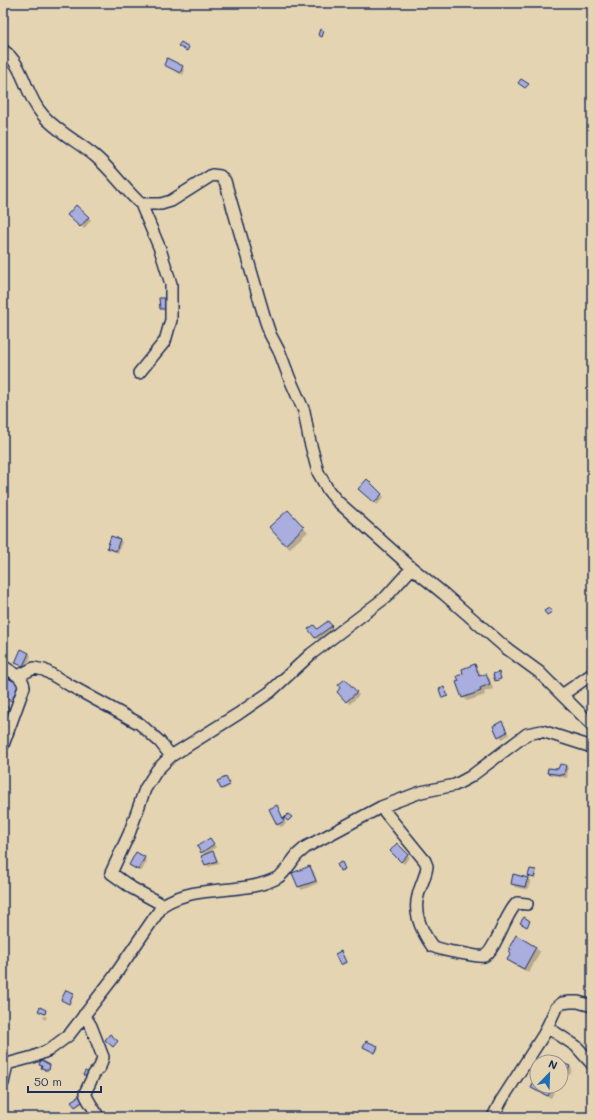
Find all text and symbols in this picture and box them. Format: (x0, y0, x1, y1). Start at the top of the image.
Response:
north arrow (529, 1054, 569, 1094)
text: N (546, 1056, 560, 1073)
scale bar (28, 1068, 101, 1094)
text: 50 m (34, 1073, 62, 1089)

